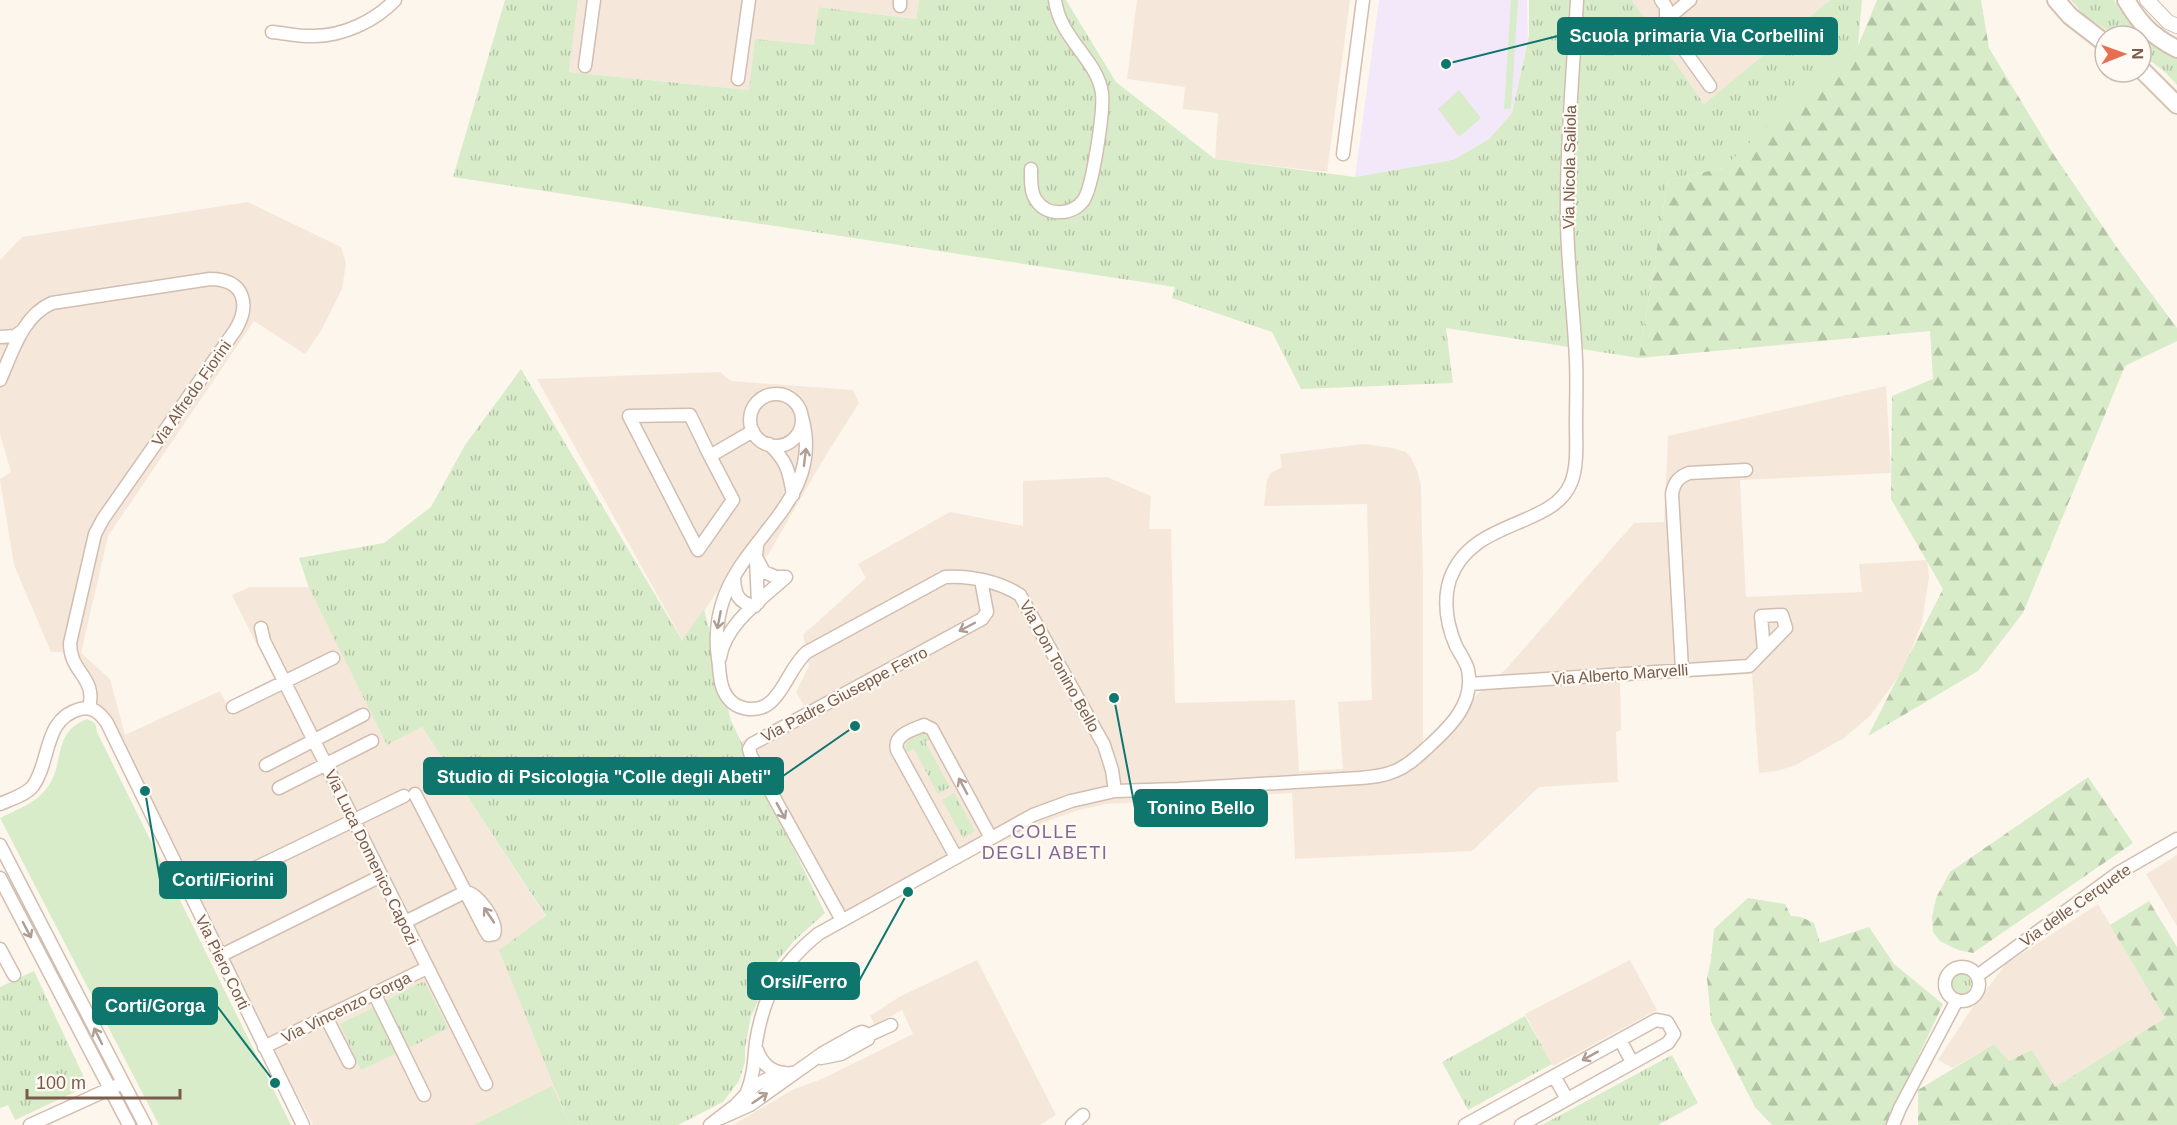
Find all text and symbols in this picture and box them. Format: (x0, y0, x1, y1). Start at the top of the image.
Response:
callout: Scuola primaria Via Corbellini (1558, 18, 1837, 54)
north arrow (2093, 24, 2153, 84)
text: Scuola primaria Via Corbellini (1570, 26, 1824, 46)
text: N (2129, 48, 2146, 60)
street label: Via Nicola Saliola (1560, 105, 1579, 229)
street label: Via Alfredo Fiorini (149, 337, 234, 449)
one-way arrow (800, 447, 811, 467)
street label: Via Don Tonino Bello (1016, 597, 1103, 735)
one-way arrow (713, 610, 724, 629)
one-way arrow (959, 622, 977, 634)
street label: Via Padre Giuseppe Ferro (758, 643, 930, 746)
street label: Via Alberto Marvelli (1551, 661, 1689, 688)
callout: Studio di Psicologia "Colle degli Abeti" (424, 758, 783, 794)
street label: Via Luca Domenico Capozi (322, 767, 421, 948)
text: Studio di Psicologia "Colle degli Abeti" (437, 767, 771, 787)
one-way arrow (957, 778, 969, 795)
callout: Tonino Bello (1135, 790, 1267, 826)
text: Tonino Bello (1147, 798, 1255, 818)
one-way arrow (776, 801, 787, 819)
district label: COLLE DEGLI ABETI (982, 822, 1108, 863)
street label: Via delle Cerquete (2017, 861, 2134, 950)
callout: Corti/Fiorini (160, 862, 286, 898)
text: Corti/Fiorini (172, 870, 274, 890)
one-way arrow (483, 907, 495, 923)
street label: Via Piero Corti (192, 912, 253, 1012)
one-way arrow (21, 921, 33, 938)
callout: Orsi/Ferro (748, 963, 859, 999)
street label: Via Vincenzo Gorga (279, 969, 414, 1046)
text: Orsi/Ferro (760, 972, 848, 992)
callout: Corti/Gorga (93, 988, 217, 1024)
text: Corti/Gorga (105, 996, 206, 1016)
one-way arrow (92, 1027, 104, 1045)
one-way arrow (1582, 1050, 1599, 1062)
scale bar (27, 1062, 180, 1100)
text: 100 m (36, 1073, 86, 1093)
one-way arrow (751, 1092, 768, 1104)

